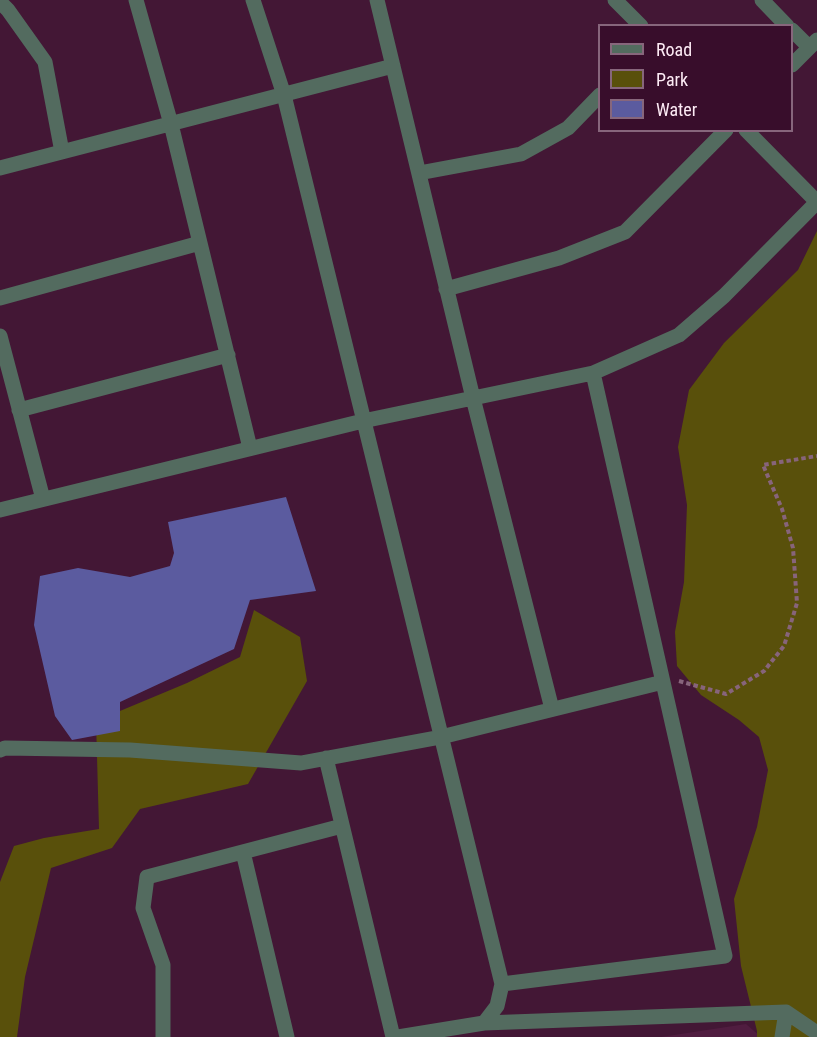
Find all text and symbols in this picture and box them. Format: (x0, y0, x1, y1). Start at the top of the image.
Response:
legend (598, 24, 793, 132)
text: Road (656, 39, 692, 60)
text: Park (656, 69, 688, 90)
text: Water (656, 99, 697, 120)

